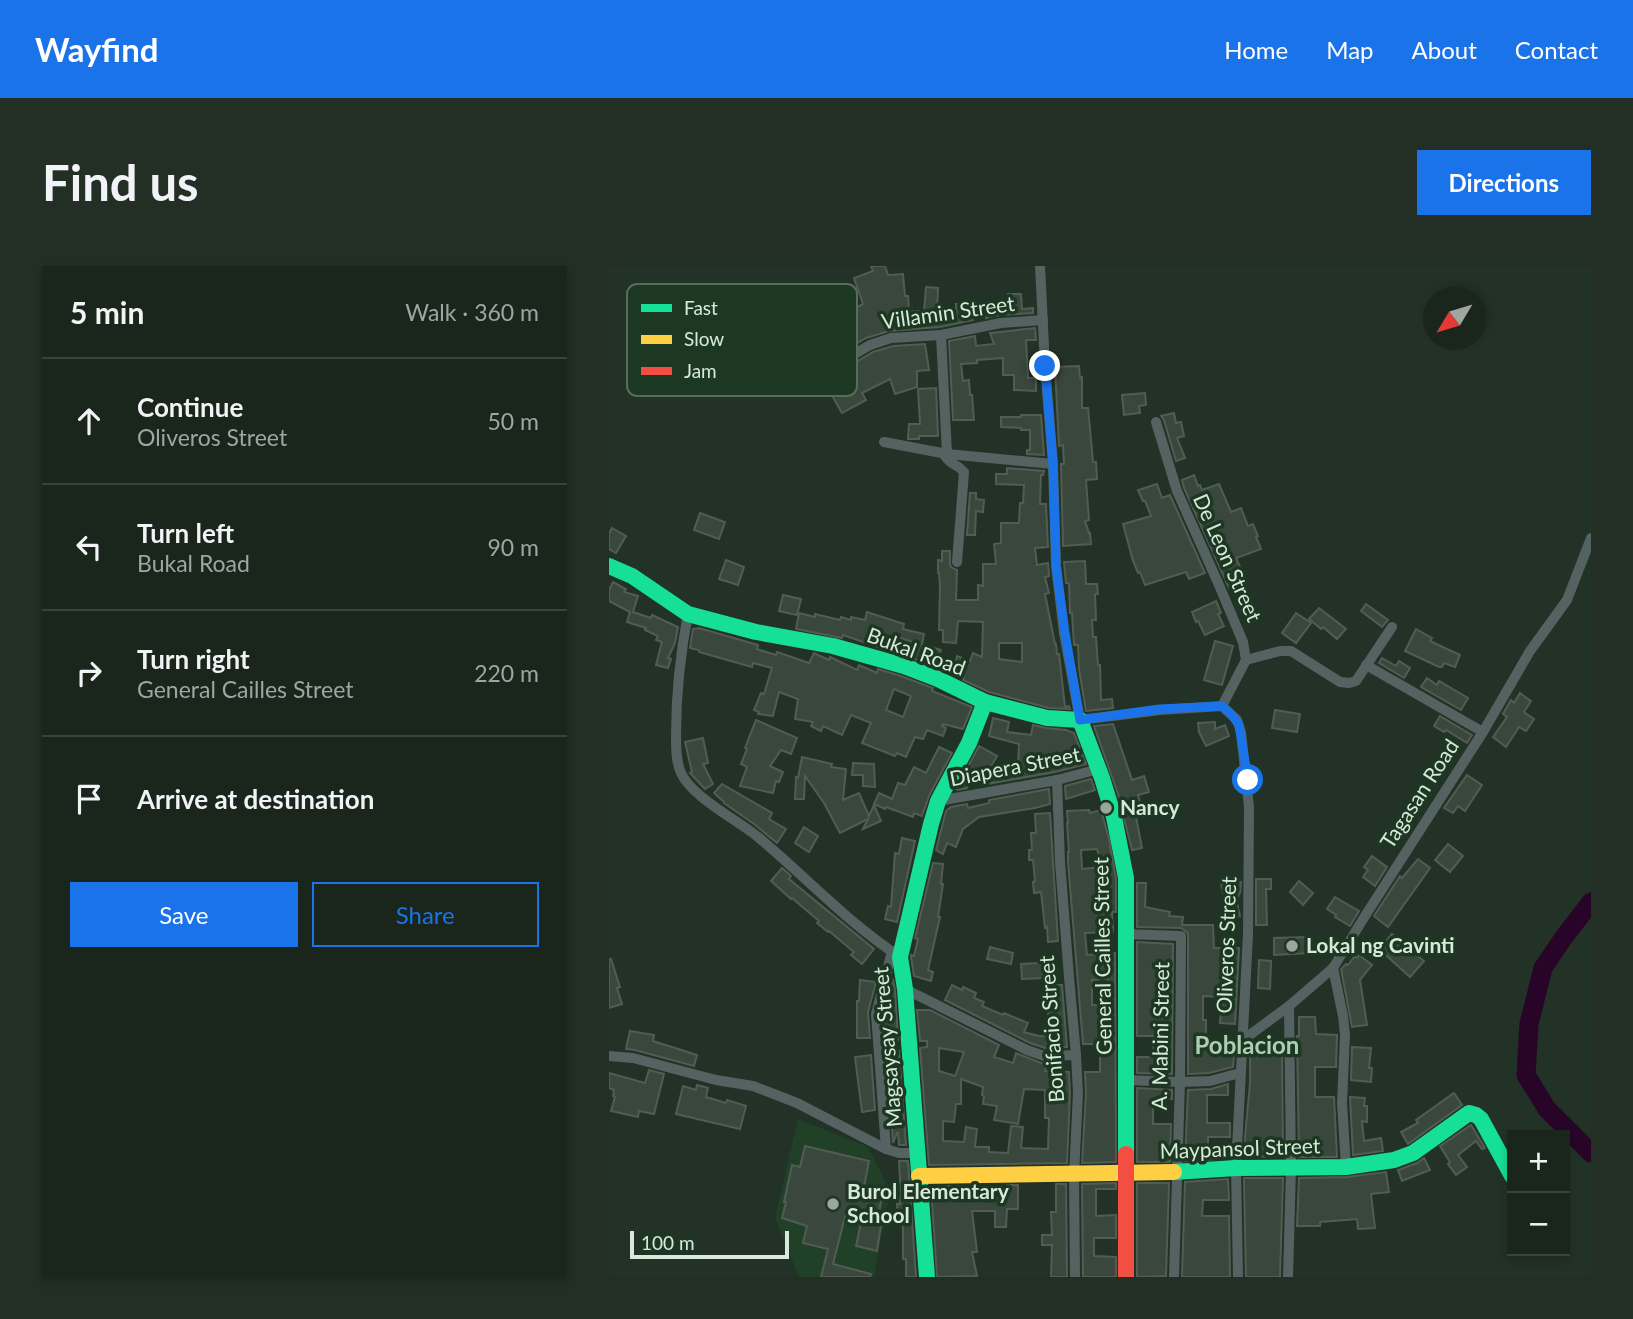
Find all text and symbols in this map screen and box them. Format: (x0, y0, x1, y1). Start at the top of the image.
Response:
text: Wayfind (35, 29, 159, 69)
text: Home (1224, 35, 1288, 64)
text: Map (1326, 35, 1374, 64)
text: About (1412, 35, 1477, 64)
text: Contact (1515, 35, 1598, 64)
button: Directions (1417, 150, 1591, 215)
text: Find us (42, 153, 199, 211)
legend (627, 284, 857, 396)
north arrow (1423, 287, 1486, 350)
street label: Villamin Street (880, 290, 1016, 333)
text: 5 min (70, 294, 144, 330)
text: Fast (684, 296, 718, 319)
text: Walk · 360 m (405, 298, 539, 326)
text: Slow (684, 327, 724, 350)
route end (1029, 350, 1060, 381)
text: Jam (684, 359, 717, 382)
text: Continue (137, 391, 243, 423)
icon: ahead (70, 402, 108, 440)
text: 50 m (488, 407, 539, 435)
text: Oliveros Street (137, 423, 287, 451)
street label: De Leon Street (1189, 489, 1268, 626)
text: Turn left (137, 517, 234, 549)
icon: left (70, 528, 108, 566)
text: 90 m (488, 533, 539, 561)
text: Bukal Road (137, 549, 250, 577)
street label: Bukal Road (864, 621, 969, 680)
text: Turn right (137, 643, 250, 675)
icon: right (70, 654, 108, 692)
text: 220 m (474, 659, 539, 687)
text: General Cailles Street (137, 675, 353, 703)
street label: Tagasan Road (1374, 734, 1463, 852)
street label: Diapera Street (947, 741, 1083, 790)
route start (1232, 764, 1263, 795)
icon: arrive (70, 780, 108, 818)
text: Arrive at destination (137, 783, 374, 815)
place label: Nancy (1120, 794, 1181, 819)
marker: Nancy (1098, 800, 1114, 816)
street label: General Cailles Street (1087, 857, 1116, 1055)
street label: Oliveros Street (1211, 876, 1240, 1014)
button: Save (70, 882, 298, 947)
button: Share (312, 882, 539, 947)
place label: Lokal ng Cavinti (1306, 932, 1455, 957)
marker: Lokal ng Cavinti (1284, 938, 1300, 954)
street label: Bonifacio Street (1033, 954, 1068, 1104)
street label: A. Mabini Street (1146, 961, 1173, 1110)
street label: Magsaysay Street (867, 966, 906, 1128)
district label: Poblacion (1195, 1030, 1299, 1059)
map controls (1507, 1130, 1570, 1256)
button: + (1507, 1130, 1570, 1193)
street label: Maypansol Street (1159, 1132, 1321, 1163)
place label: Burol Elementary School (847, 1178, 1010, 1227)
button: − (1507, 1193, 1570, 1256)
marker: Burol Elementary School (825, 1196, 841, 1212)
scale bar (630, 1228, 789, 1260)
text: 100 m (641, 1231, 695, 1254)

